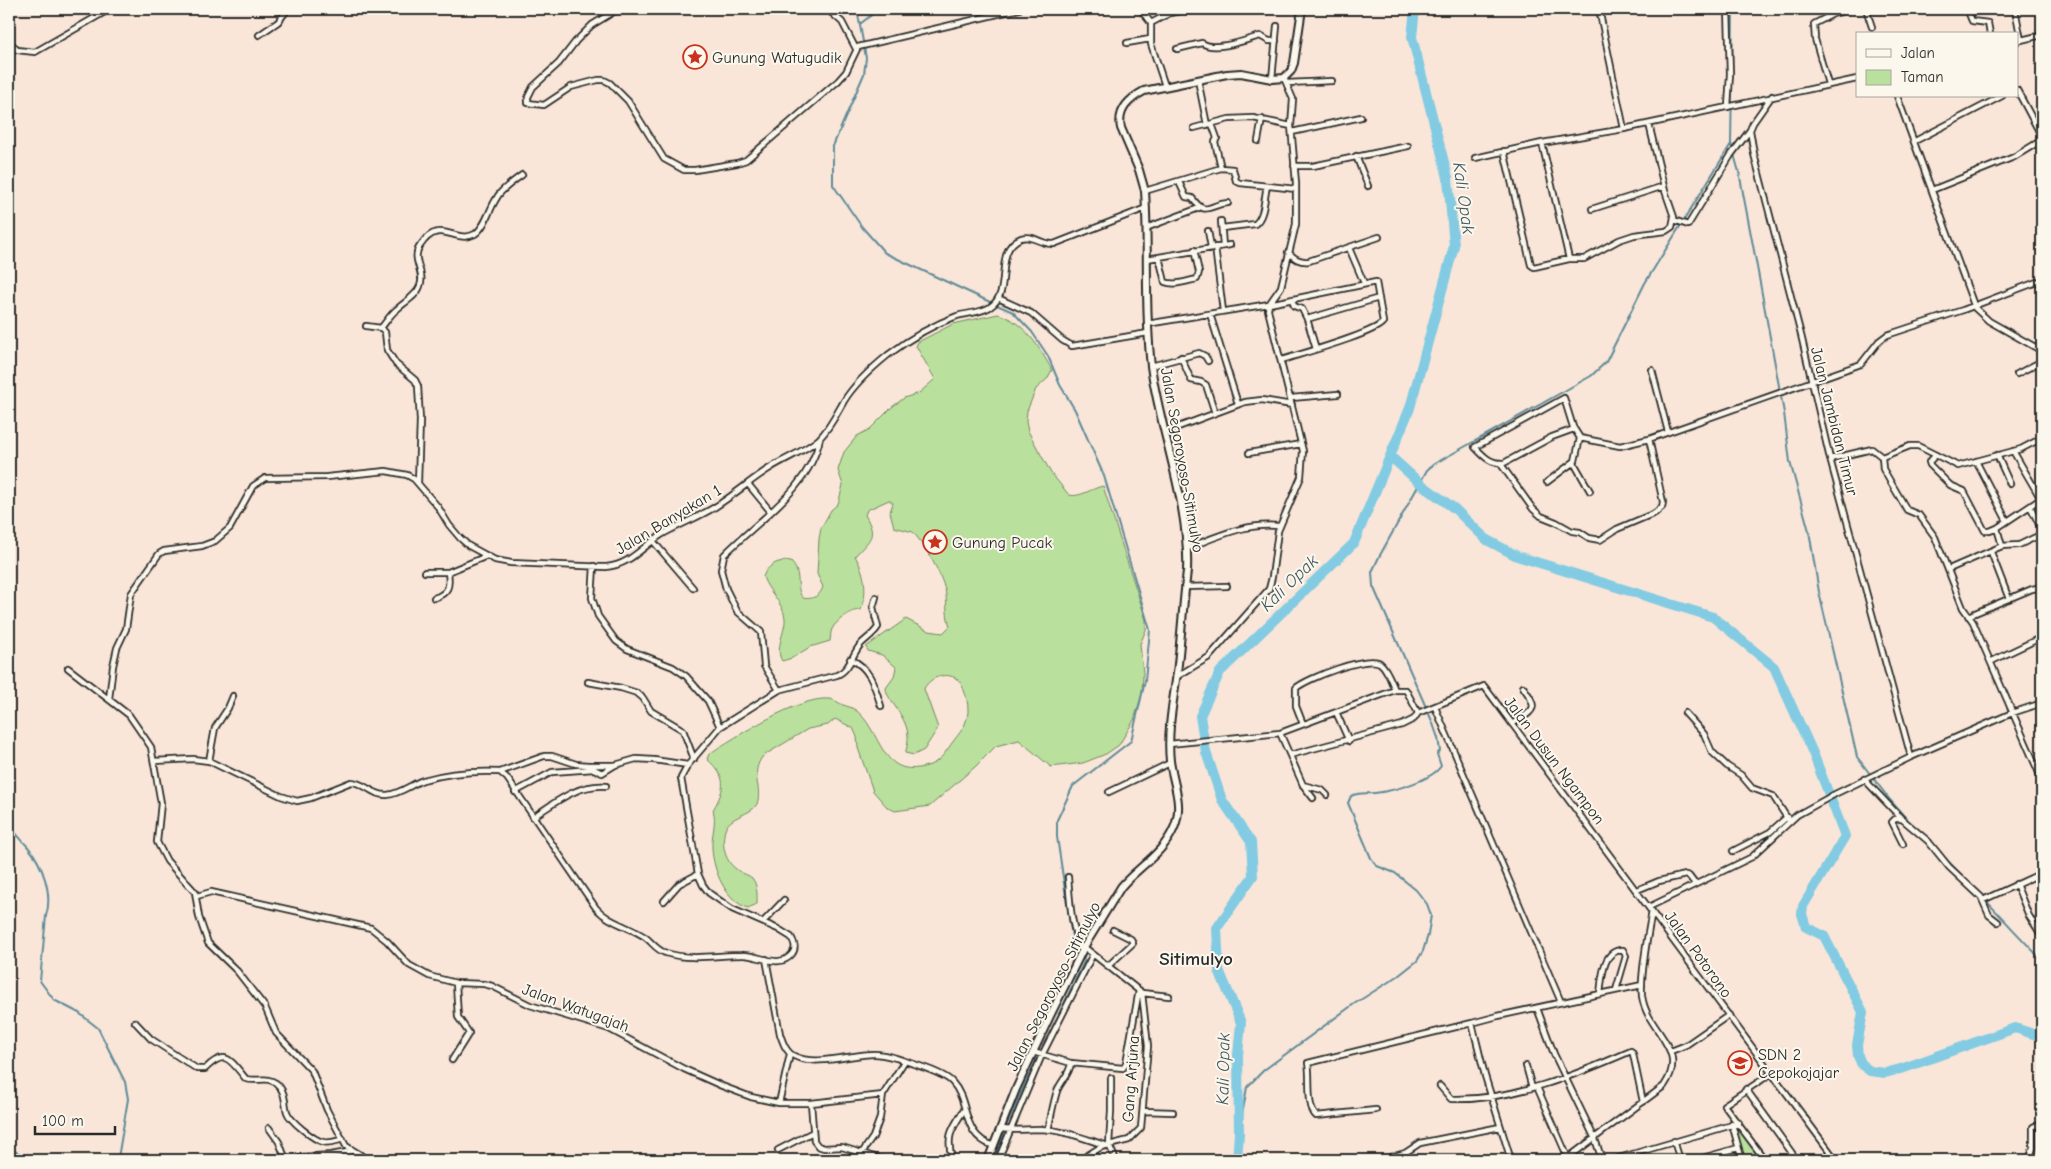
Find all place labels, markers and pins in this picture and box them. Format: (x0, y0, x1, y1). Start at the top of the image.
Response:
place icon: Gunung Watugudik (682, 44, 708, 70)
place label: Gunung Watugudik (712, 49, 842, 67)
place icon: Gunung Pucak (922, 529, 948, 555)
place label: Gunung Pucak (952, 534, 1052, 552)
place label: SDN 2 Cepokojajar (1758, 1046, 1840, 1082)
school or university icon: SDN 2 Cepokojajar (1727, 1050, 1753, 1076)

